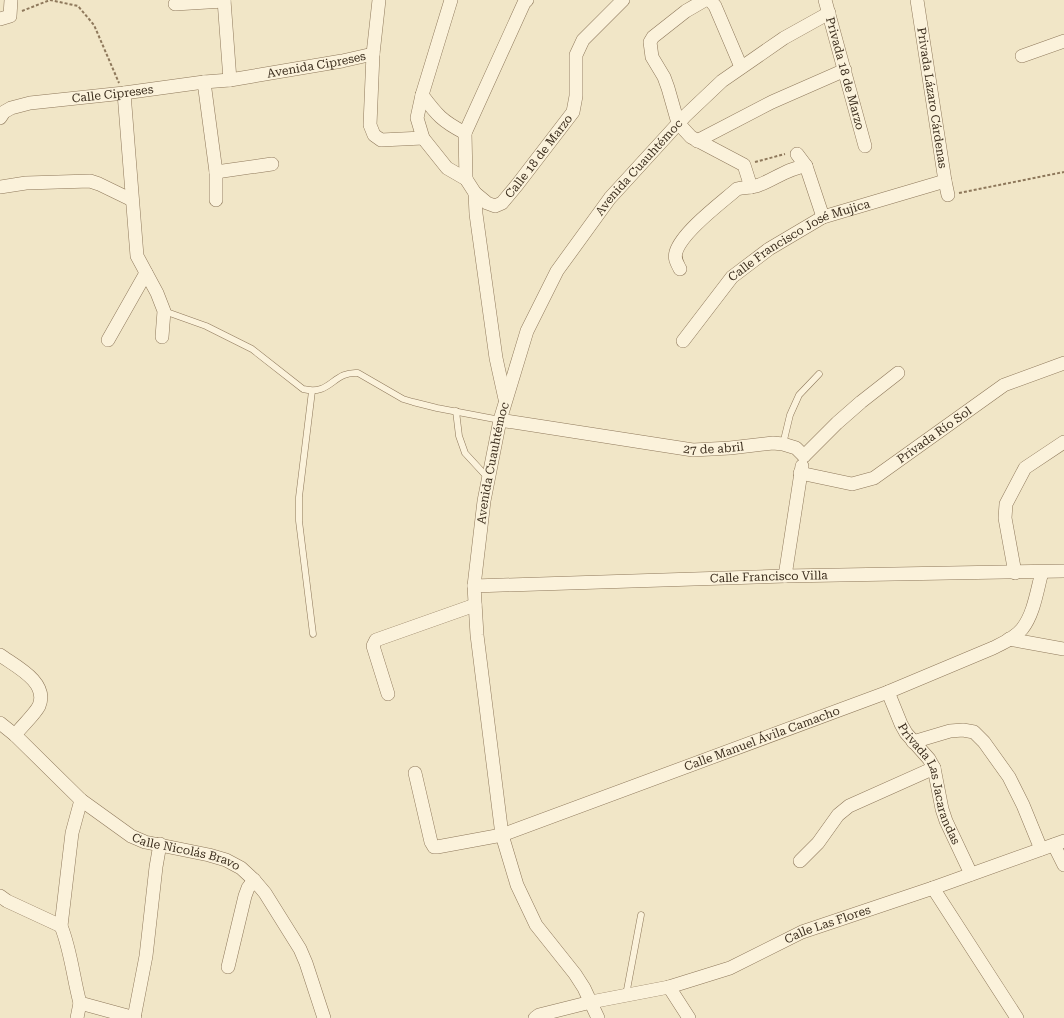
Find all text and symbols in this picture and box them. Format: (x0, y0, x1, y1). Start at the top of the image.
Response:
street label: Privada 18 de Marzo (823, 15, 867, 131)
street label: Privada Lázaro Cárdenas (914, 26, 950, 170)
street label: Avenida Cipreses (266, 49, 367, 81)
street label: Calle Cipreses (71, 82, 155, 106)
street label: Calle 18 de Marzo (502, 112, 575, 201)
street label: Avenida Cuauhtémoc (593, 116, 686, 218)
street label: Calle Francisco José Mujica (725, 196, 872, 284)
street label: Avenida Cuauhtémoc (474, 400, 512, 525)
street label: Privada Río Sol (894, 403, 974, 466)
street label: 27 de abril (682, 439, 745, 457)
street label: Calle Francisco Villa (710, 568, 828, 585)
street label: Calle Manuel Ávila Camacho (682, 703, 842, 774)
street label: Privada Las Jacarandas (895, 721, 963, 847)
street label: Calle Nicolás Bravo (130, 830, 243, 873)
street label: Calle Las Flores (782, 902, 873, 947)

